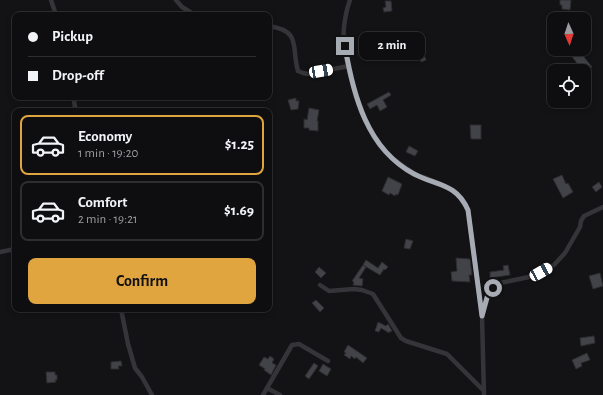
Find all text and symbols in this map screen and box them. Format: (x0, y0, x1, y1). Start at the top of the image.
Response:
north arrow (547, 12, 591, 56)
map controls (547, 12, 591, 108)
text: Pickup (52, 29, 93, 44)
callout: 2 min (359, 32, 425, 60)
route end (336, 37, 354, 55)
text: 2 min (378, 39, 406, 52)
car (308, 63, 334, 79)
button: locate (547, 64, 591, 108)
text: Drop-off (52, 68, 104, 83)
icon: car (30, 127, 66, 163)
text: Economy (78, 129, 132, 144)
text: $1.25 (225, 137, 254, 152)
text: 1 min · 19:20 (78, 147, 138, 160)
icon: car (30, 193, 66, 229)
text: Comfort (78, 195, 127, 210)
text: $1.69 (224, 203, 254, 218)
text: 2 min · 19:21 (78, 213, 138, 226)
button: Confirm (28, 258, 256, 304)
car (528, 261, 554, 283)
route start (484, 279, 502, 297)

